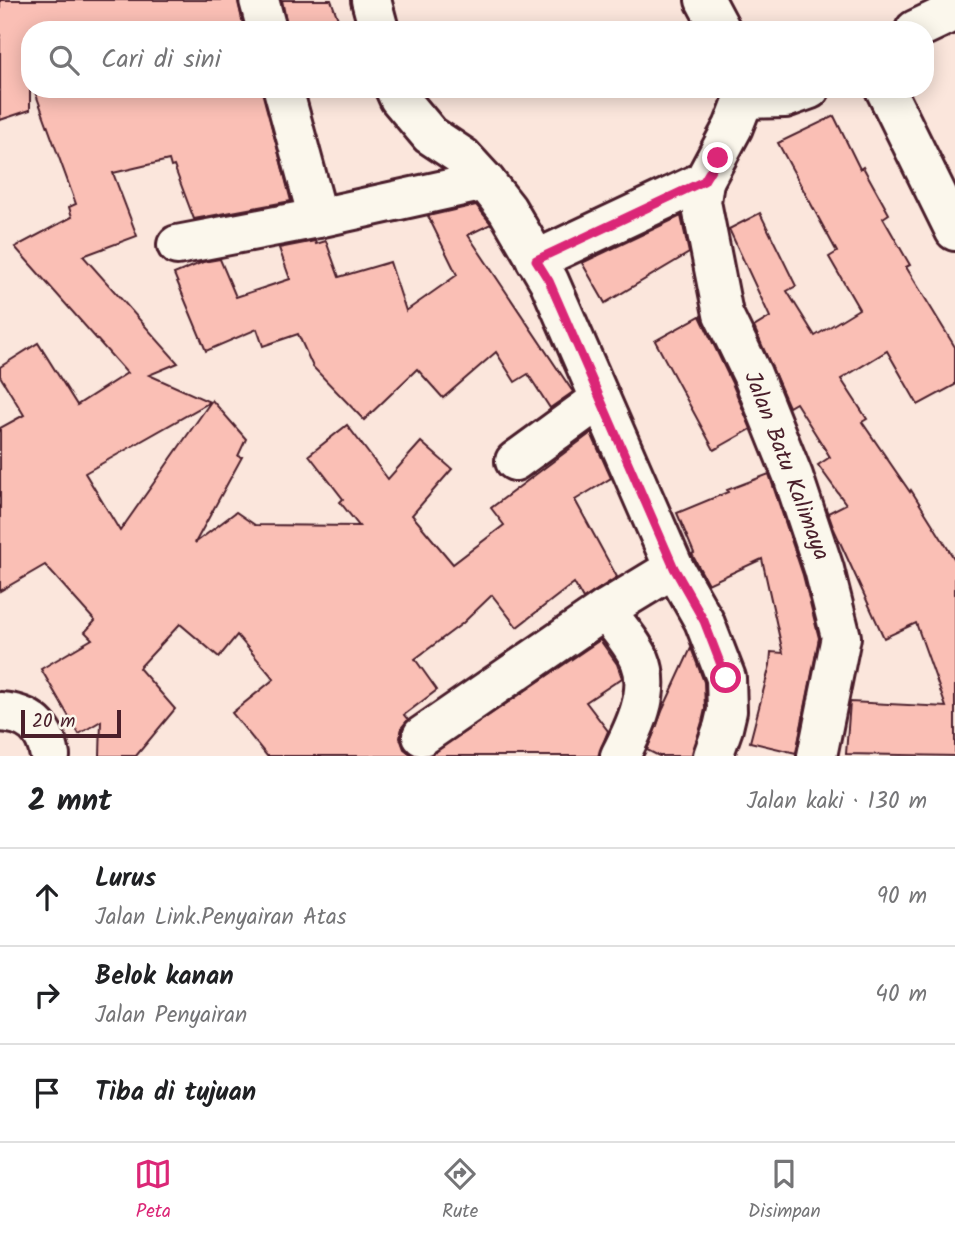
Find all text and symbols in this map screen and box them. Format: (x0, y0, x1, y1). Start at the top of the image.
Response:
search box (21, 21, 934, 98)
text: Cari di sini (101, 39, 221, 81)
icon: search (45, 41, 83, 79)
route end (702, 142, 733, 173)
street label: Jalan Batu Kalimaya (733, 366, 839, 566)
route start (710, 662, 741, 693)
scale bar (21, 707, 121, 739)
text: 20 m (32, 707, 75, 737)
text: 2 mnt (28, 778, 112, 826)
text: Jalan kaki · 130 m (746, 784, 927, 820)
text: Lurus (95, 858, 156, 900)
icon: ahead (28, 878, 66, 916)
text: 90 m (877, 879, 927, 915)
text: Jalan Link.Penyairan Atas (95, 900, 346, 936)
text: Belok kanan (95, 956, 234, 998)
icon: right (28, 976, 66, 1014)
text: 40 m (875, 977, 927, 1013)
text: Jalan Penyairan (95, 998, 247, 1034)
text: Tiba di tujuan (95, 1072, 256, 1114)
icon: arrive (28, 1074, 66, 1112)
tab: Peta (134, 1155, 172, 1227)
tab: Rute (441, 1155, 479, 1227)
tab: Disimpan (748, 1155, 821, 1227)

